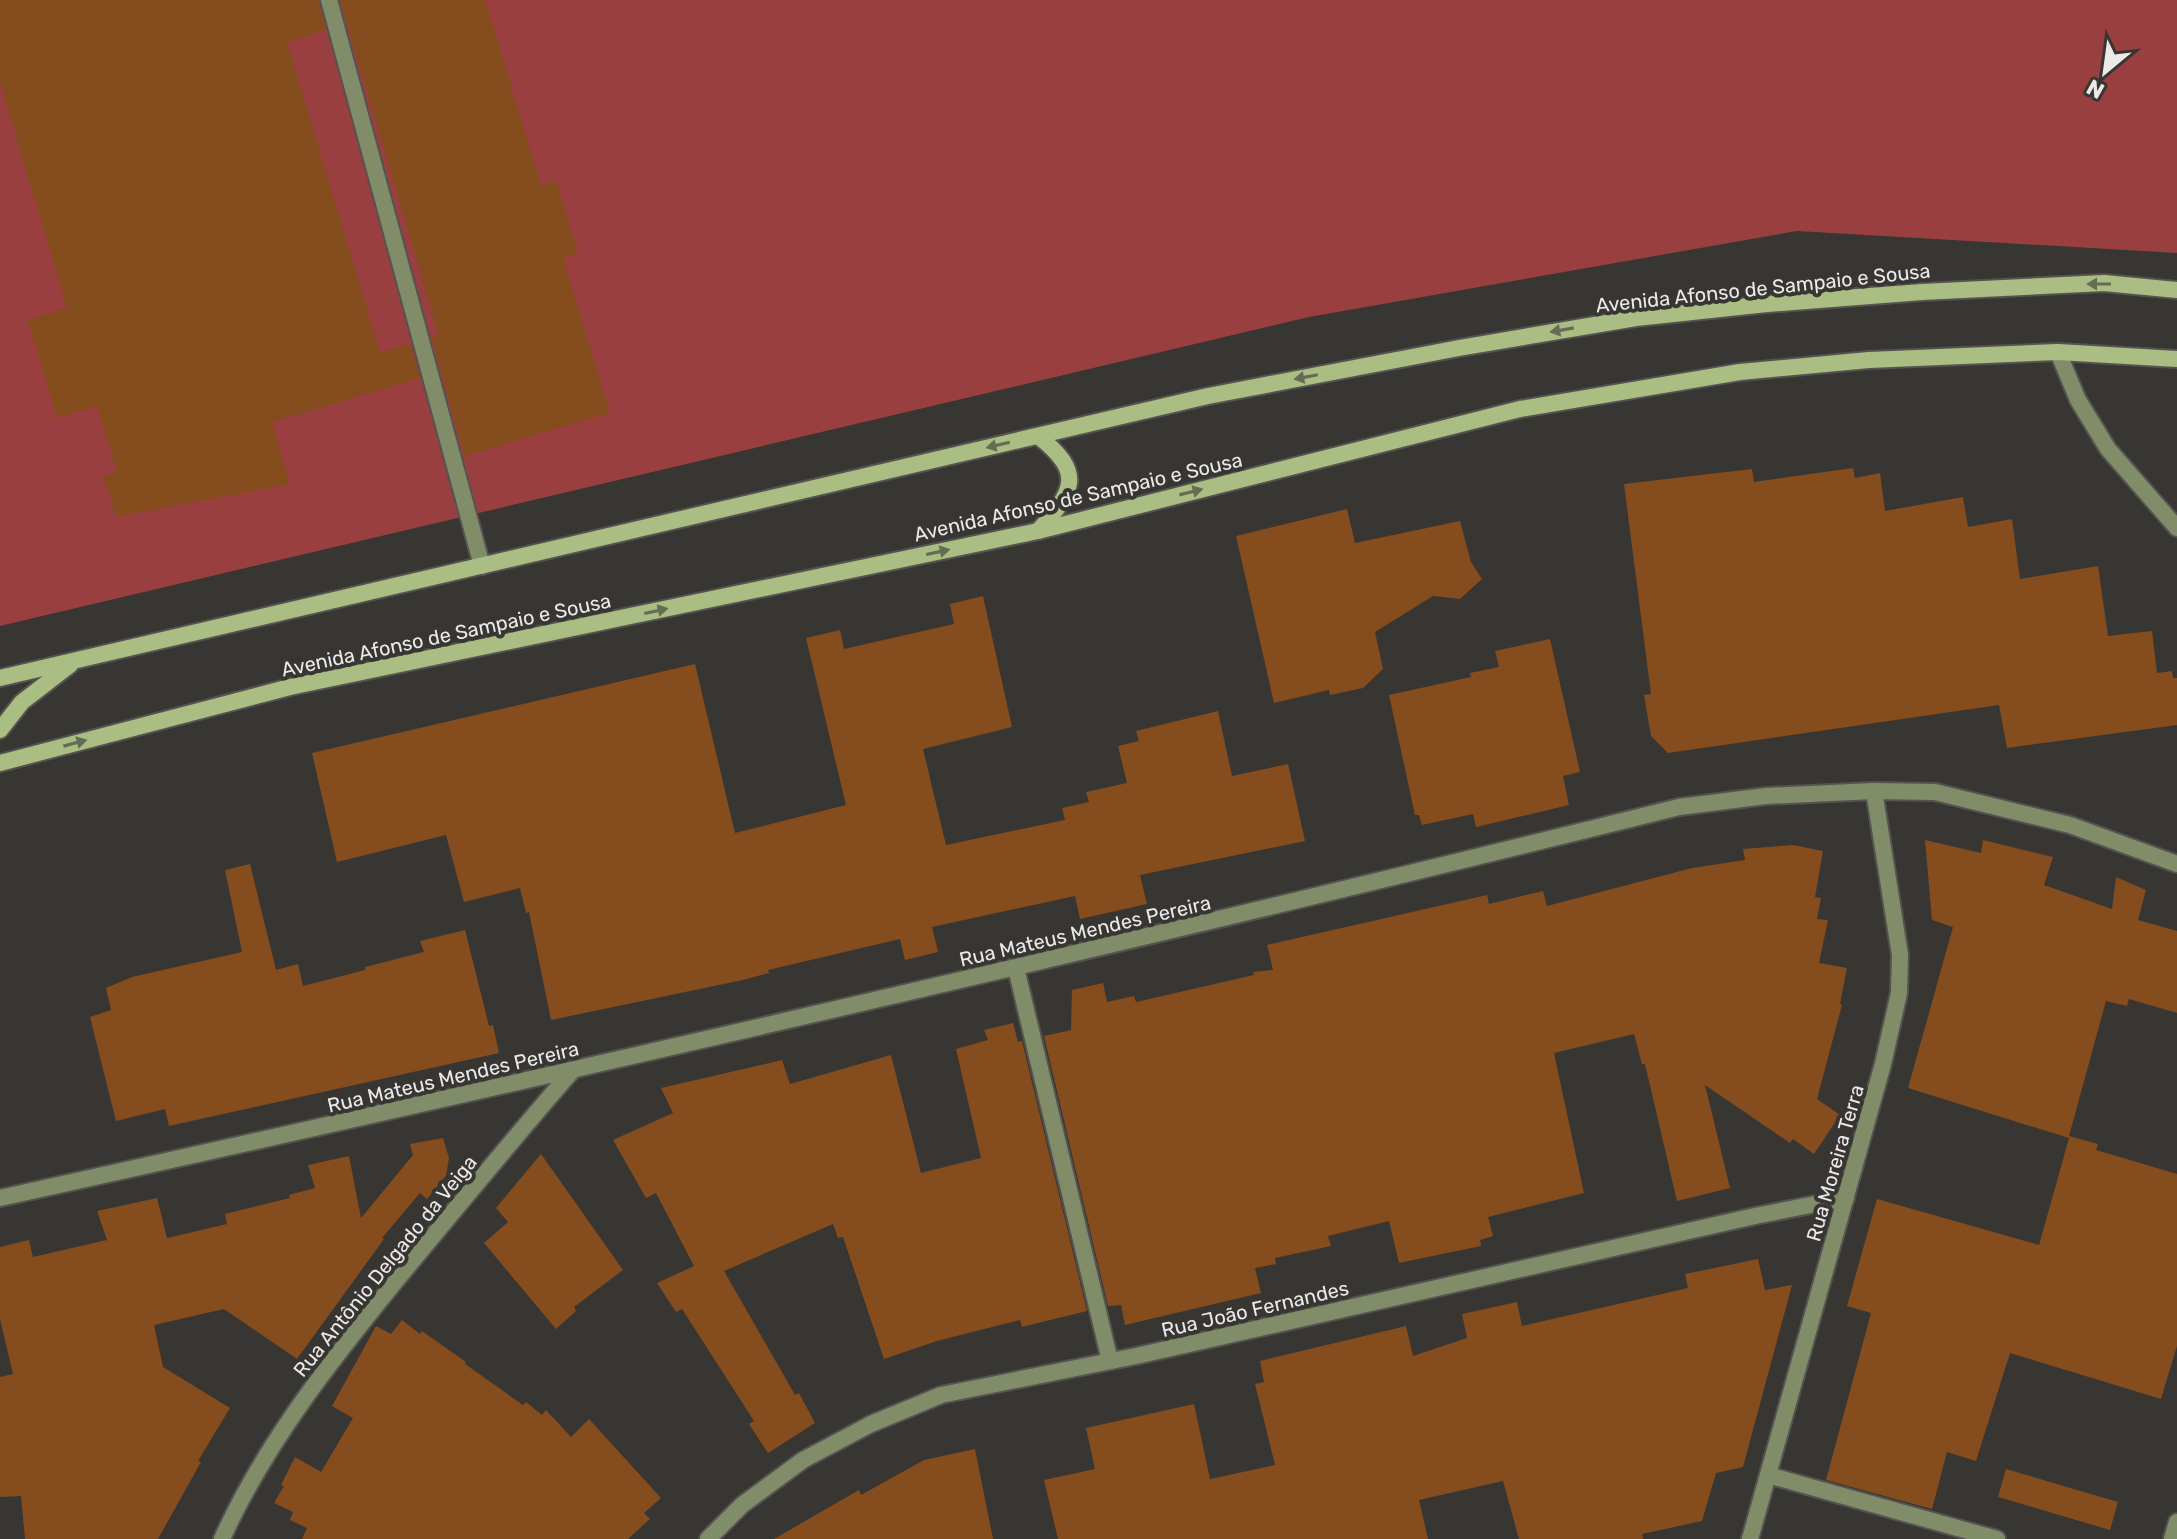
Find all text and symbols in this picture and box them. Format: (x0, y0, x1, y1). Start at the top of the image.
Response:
north arrow (2065, 32, 2145, 112)
text: N (2082, 73, 2109, 105)
street label: Avenida Afonso de Sampaio e Sousa (1594, 258, 1932, 318)
one-way arrow (2086, 278, 2111, 290)
one-way arrow (1549, 324, 1574, 337)
one-way arrow (1293, 371, 1318, 383)
one-way arrow (985, 439, 1010, 452)
street label: Avenida Afonso de Sampaio e Sousa (911, 447, 1245, 547)
one-way arrow (1179, 486, 1204, 498)
one-way arrow (926, 545, 951, 558)
street label: Avenida Afonso de Sampaio e Sousa (279, 588, 613, 682)
one-way arrow (644, 604, 669, 616)
one-way arrow (63, 737, 88, 749)
street label: Rua Mateus Mendes Pereira (957, 890, 1213, 972)
street label: Rua Mateus Mendes Pereira (325, 1036, 581, 1118)
street label: Rua Moreira Terra (1801, 1082, 1869, 1244)
street label: Rua Antônio Delgado da Veiga (288, 1150, 482, 1382)
street label: Rua João Fernandes (1159, 1276, 1351, 1342)

